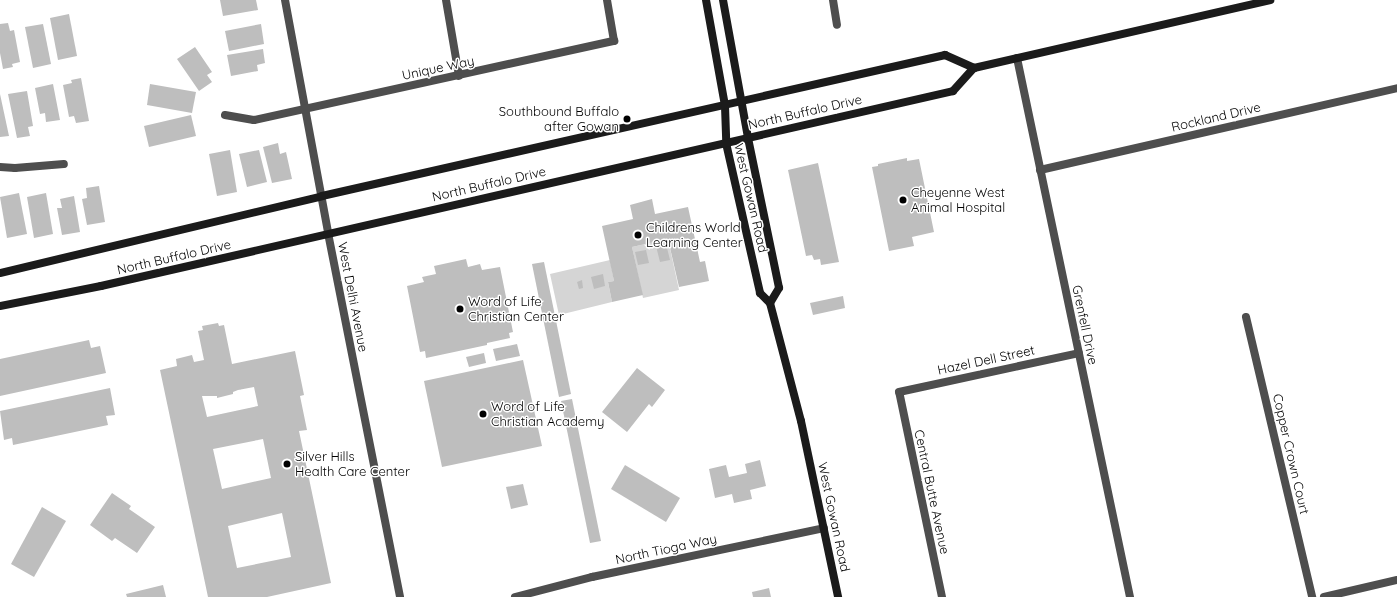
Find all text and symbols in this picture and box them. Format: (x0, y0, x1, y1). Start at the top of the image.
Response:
street label: Unique Way (400, 53, 476, 83)
street label: North Buffalo Drive (747, 91, 863, 133)
street label: Rockland Drive (1170, 99, 1262, 135)
place label: Southbound Buffalo after Gowan (499, 104, 619, 135)
marker: Southbound Buffalo after Gowan (622, 114, 632, 124)
street label: West Gowan Road (731, 142, 771, 254)
street label: North Buffalo Drive (431, 163, 547, 205)
place label: Cheyenne West Animal Hospital (911, 185, 1005, 216)
marker: Cheyenne West Animal Hospital (898, 195, 908, 205)
place label: Childrens World Learning Center (646, 220, 743, 251)
marker: Childrens World Learning Center (633, 230, 643, 240)
street label: North Buffalo Drive (116, 236, 232, 278)
street label: West Delhi Avenue (335, 241, 371, 353)
street label: Grenfell Drive (1069, 284, 1101, 366)
place label: Word of Life Christian Center (468, 294, 564, 325)
marker: Word of Life Christian Center (455, 304, 465, 314)
street label: Hazel Dell Street (936, 342, 1036, 378)
street label: Copper Crown Court (1270, 392, 1312, 516)
place label: Word of Life Christian Academy (491, 399, 604, 430)
marker: Word of Life Christian Academy (478, 409, 488, 419)
street label: Central Butte Avenue (911, 428, 953, 556)
place label: Silver Hills Health Care Center (295, 449, 410, 480)
marker: Silver Hills Health Care Center (282, 459, 292, 469)
street label: West Gowan Road (815, 461, 853, 573)
street label: North Tioga Way (614, 531, 718, 567)

